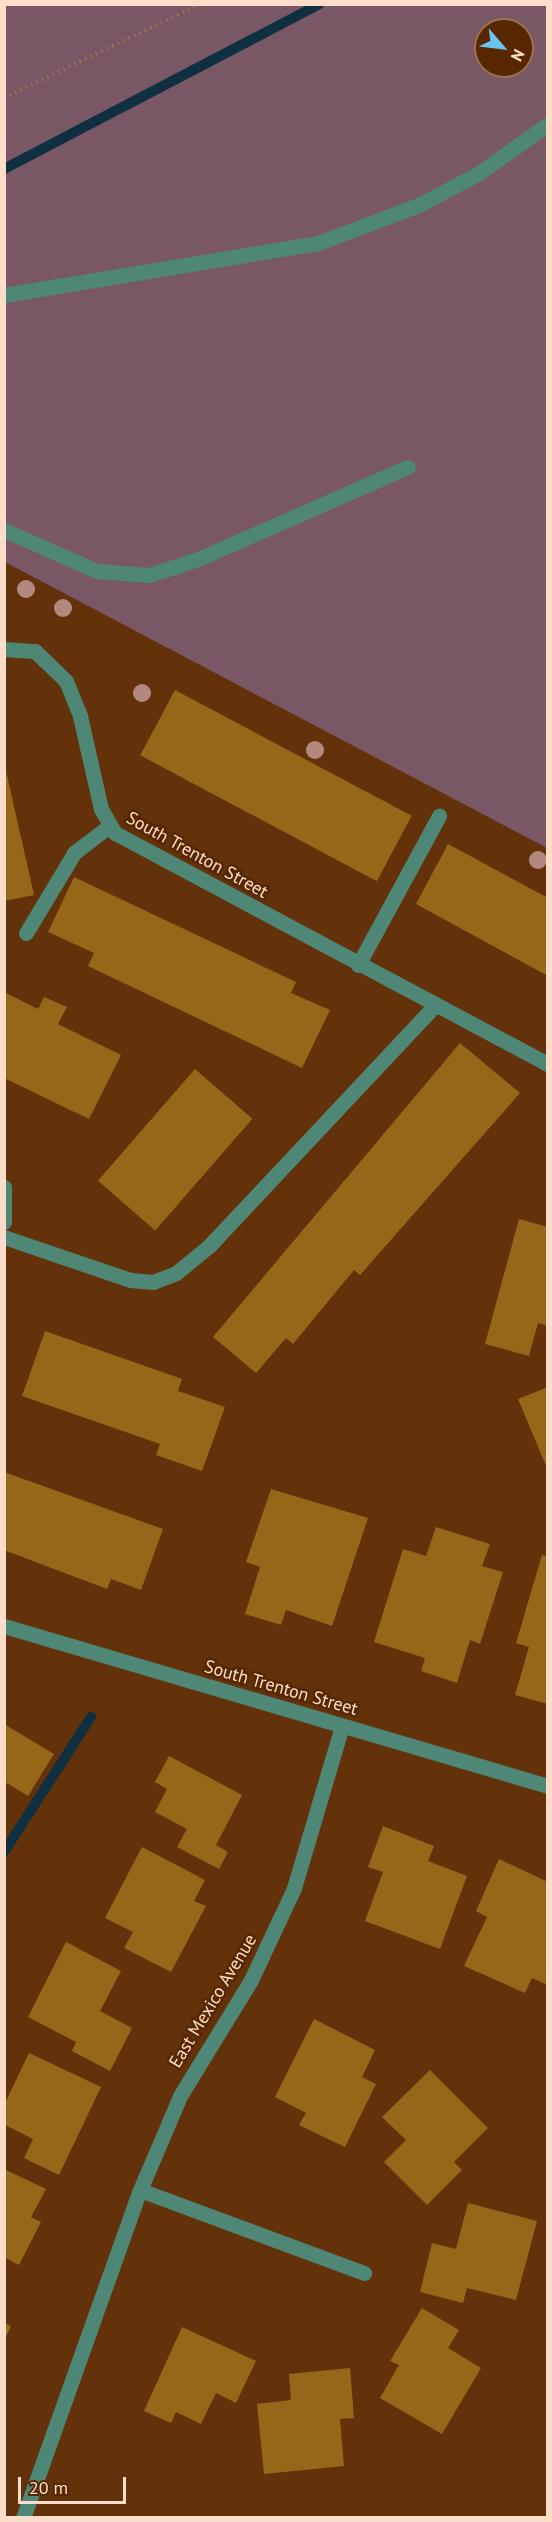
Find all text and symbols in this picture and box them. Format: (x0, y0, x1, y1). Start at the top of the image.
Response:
north arrow (474, 18, 534, 78)
text: N (507, 46, 529, 65)
street label: South Trenton Street (122, 807, 272, 903)
street label: South Trenton Street (202, 1656, 360, 1720)
street label: East Mexico Avenue (164, 1930, 262, 2072)
scale bar (21, 2465, 129, 2503)
text: 20 m (29, 2476, 68, 2499)

